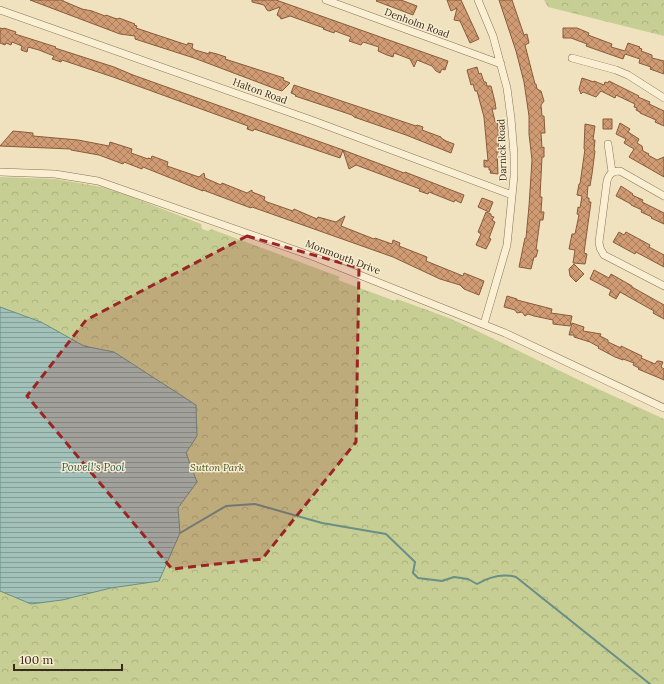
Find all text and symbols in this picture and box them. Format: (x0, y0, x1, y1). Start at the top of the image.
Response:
street label: Denholm Road (383, 5, 451, 41)
street label: Halton Road (231, 75, 289, 107)
street label: Darnick Road (494, 119, 510, 181)
street label: Monmouth Drive (304, 237, 383, 277)
water label: Powell's Pool (61, 460, 125, 474)
park label: Sutton Park (190, 461, 244, 474)
scale bar (14, 646, 122, 672)
text: 100 m (20, 652, 53, 667)

